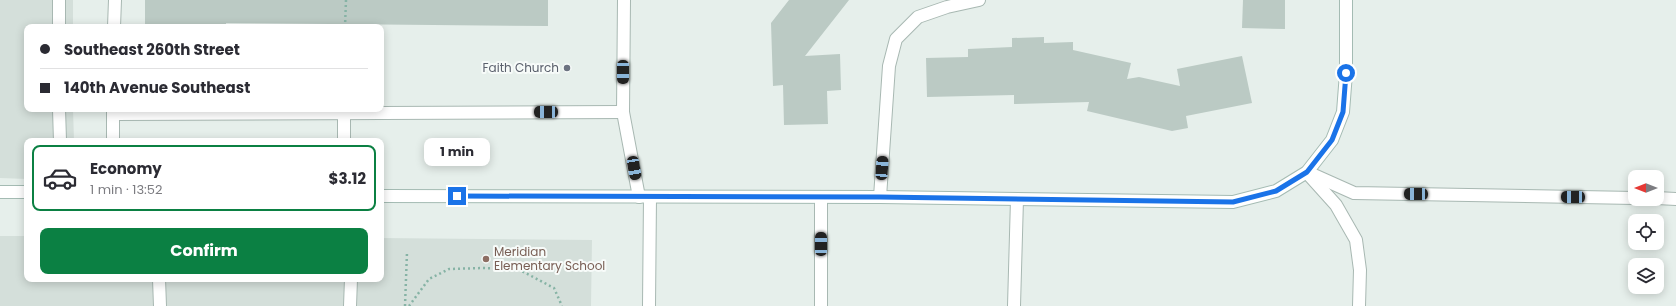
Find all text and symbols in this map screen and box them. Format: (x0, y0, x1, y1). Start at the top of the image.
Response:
text: Southeast 260th Street (64, 39, 240, 60)
place label: Faith Church (483, 59, 559, 76)
car (617, 60, 629, 84)
marker: Faith Church (562, 63, 572, 73)
route start (1337, 64, 1355, 82)
text: 140th Avenue Southeast (64, 77, 250, 98)
car (534, 106, 558, 118)
callout: 1 min (424, 138, 490, 166)
text: 1 min (440, 142, 474, 161)
car (626, 155, 642, 181)
car (875, 156, 889, 180)
text: Economy (90, 158, 162, 179)
icon: car (42, 160, 78, 196)
text: $3.12 (329, 168, 366, 189)
north arrow (1628, 170, 1664, 206)
map controls (1628, 170, 1664, 294)
text: 1 min · 13:52 (90, 180, 162, 199)
route end (448, 187, 466, 205)
car (1404, 188, 1428, 200)
car (1561, 191, 1585, 203)
button: locate (1628, 214, 1664, 250)
button: Confirm (40, 228, 368, 274)
car (815, 232, 827, 256)
place label: Meridian Elementary School (494, 243, 605, 274)
marker: Meridian Elementary School (481, 254, 491, 264)
button: layers (1628, 258, 1664, 294)

